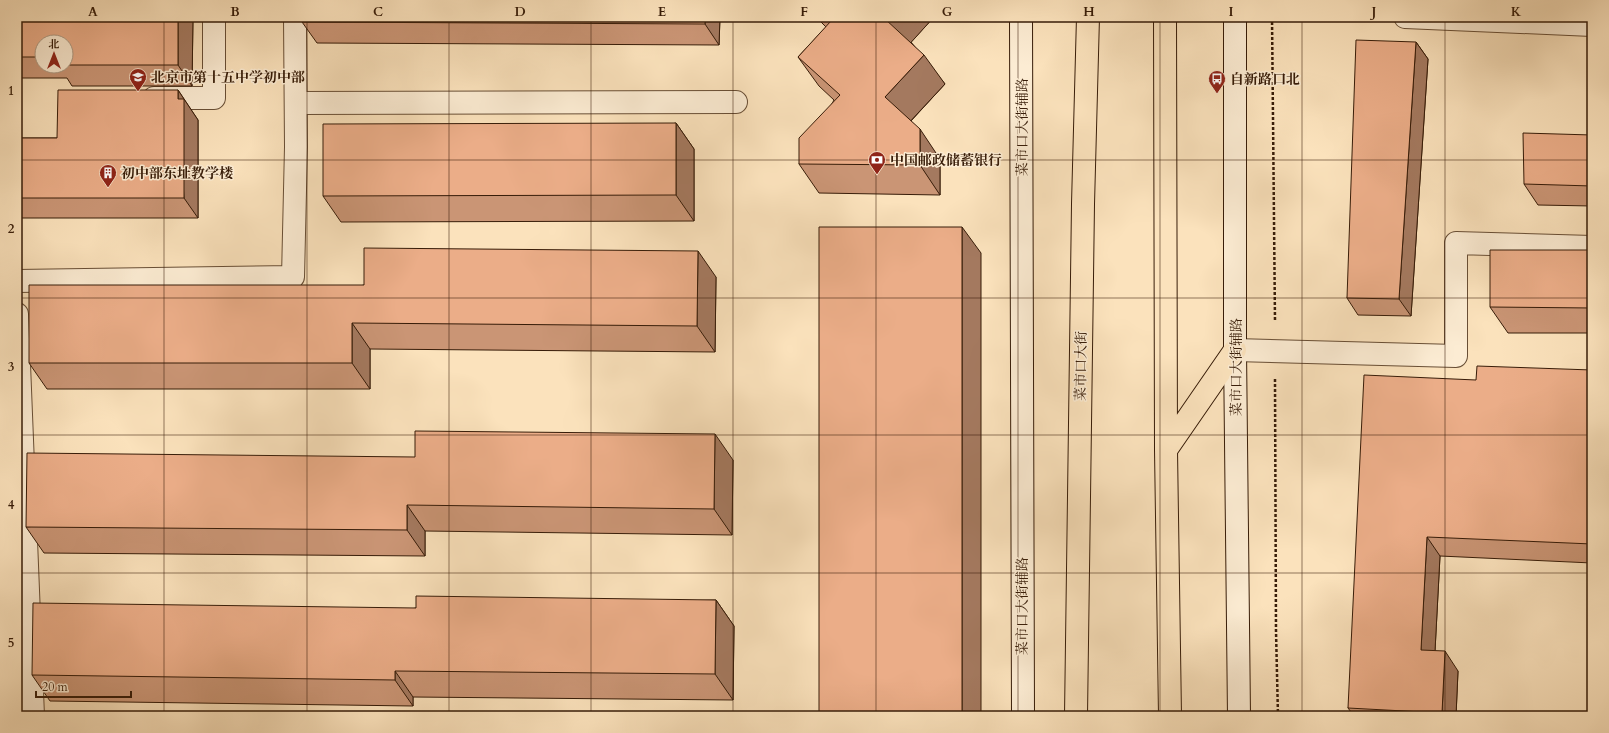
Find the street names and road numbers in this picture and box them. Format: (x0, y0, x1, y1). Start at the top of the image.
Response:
street label: 菜市口大街辅路 (1013, 78, 1032, 176)
street label: 菜市口大街辅路 (1227, 318, 1246, 416)
street label: 菜市口大街 (1071, 331, 1091, 401)
street label: 菜市口大街辅路 (1013, 557, 1032, 655)

